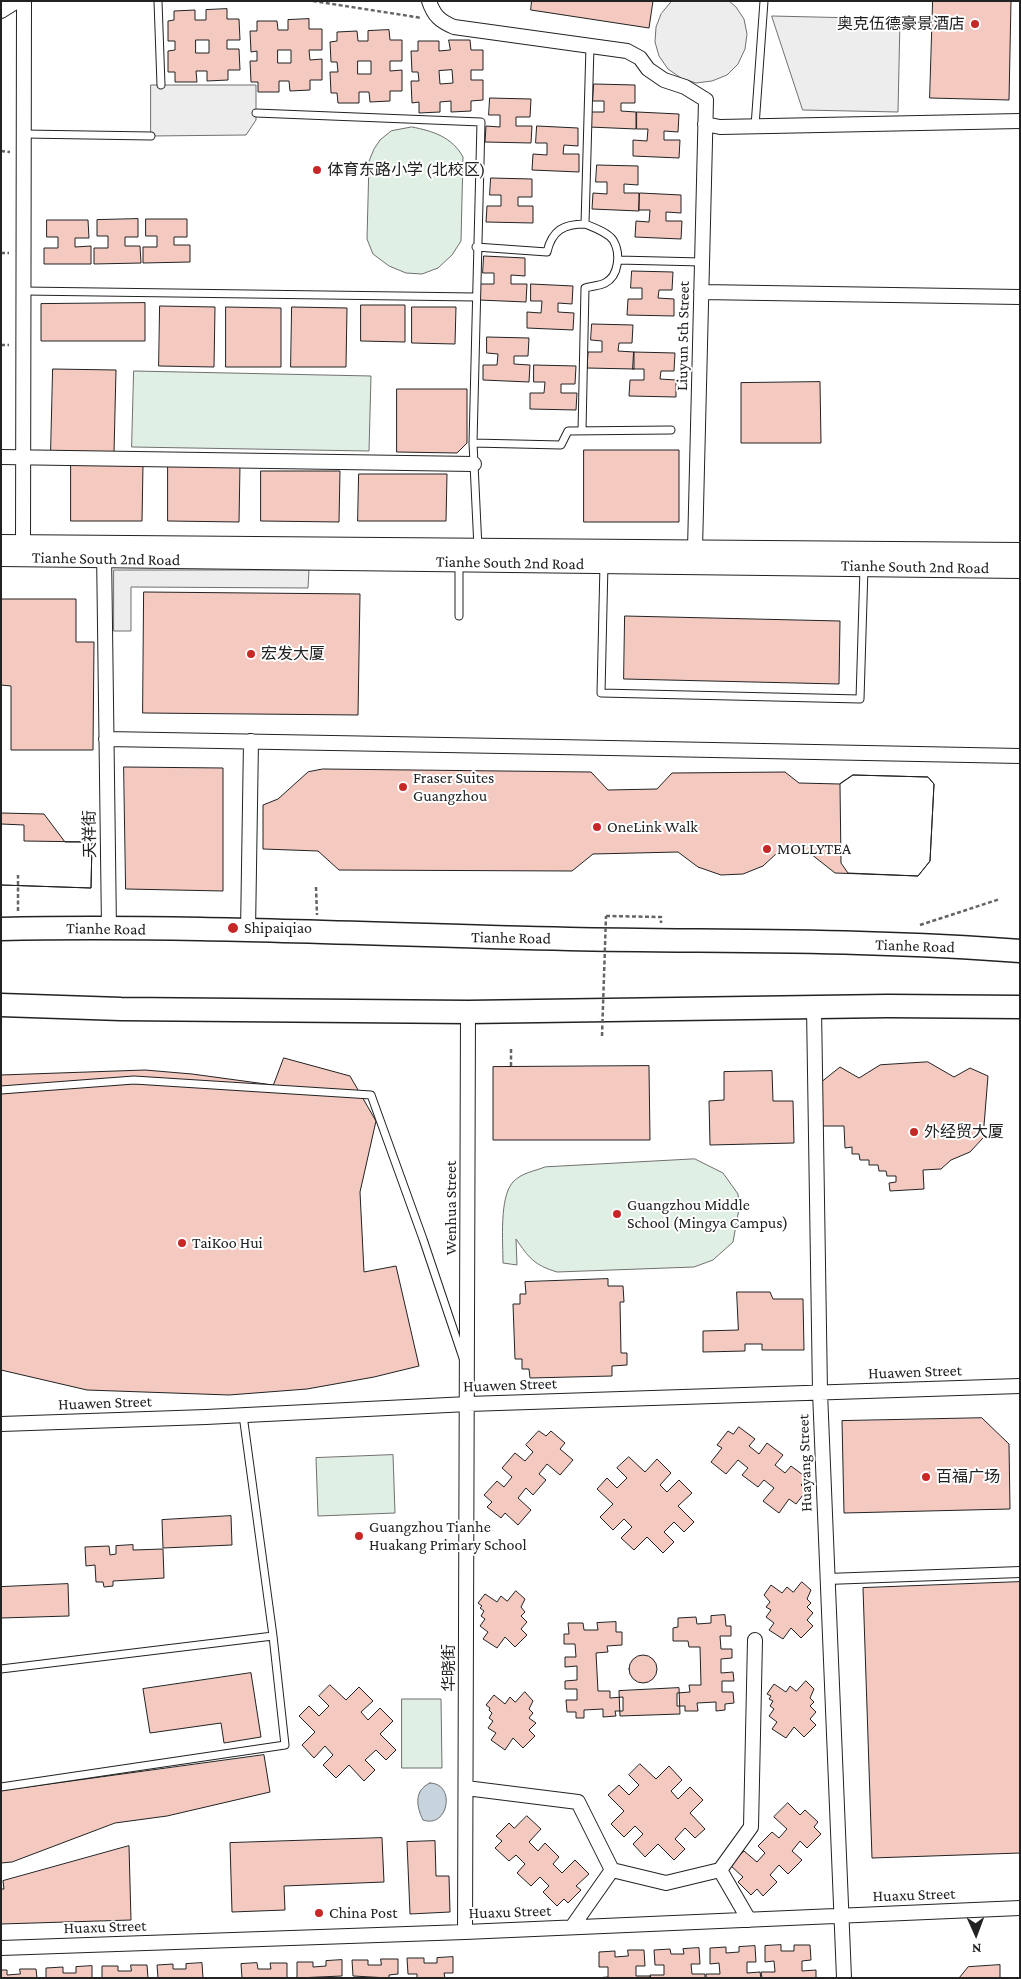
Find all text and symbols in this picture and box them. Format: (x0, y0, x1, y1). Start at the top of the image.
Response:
place label: 奥克伍德豪景酒店 (837, 14, 965, 34)
marker: 奥克伍德豪景酒店 (969, 18, 981, 30)
place label: 体育东路小学 (北校区) (327, 160, 485, 180)
marker: 体育东路小学 (北校区) (311, 164, 323, 176)
street label: Liuyun 5th Street (672, 281, 694, 391)
street label: Tianhe South 2nd Road (32, 548, 180, 570)
street label: Tianhe South 2nd Road (436, 552, 584, 574)
street label: Tianhe South 2nd Road (841, 556, 989, 578)
place label: 宏发大厦 (261, 644, 325, 664)
marker: 宏发大厦 (245, 648, 257, 660)
place label: Fraser Suites Guangzhou (413, 768, 494, 806)
marker: Fraser Suites Guangzhou (397, 781, 409, 793)
street label: 天祥街 (80, 810, 100, 858)
place label: OneLink Walk (607, 817, 698, 837)
marker: OneLink Walk (591, 821, 603, 833)
place label: MOLLYTEA (777, 839, 851, 859)
marker: MOLLYTEA (761, 843, 773, 855)
place label: Shipaiqiao (244, 918, 312, 938)
street label: Tianhe Road (66, 919, 146, 939)
marker: Shipaiqiao (226, 921, 240, 935)
street label: Tianhe Road (471, 928, 551, 948)
street label: Tianhe Road (875, 935, 955, 957)
place label: 外经贸大厦 (924, 1122, 1004, 1142)
marker: 外经贸大厦 (908, 1126, 920, 1138)
street label: Wenhua Street (441, 1161, 461, 1255)
place label: Guangzhou Middle School (Mingya Campus) (627, 1195, 788, 1233)
marker: Guangzhou Middle School (Mingya Campus) (611, 1208, 623, 1220)
place label: TaiKoo Hui (192, 1233, 263, 1253)
marker: TaiKoo Hui (176, 1237, 188, 1249)
street label: Huawen Street (868, 1361, 962, 1383)
street label: Huawen Street (463, 1374, 557, 1396)
street label: Huawen Street (58, 1392, 152, 1414)
street label: Huayang Street (794, 1414, 816, 1512)
place label: 百福广场 (936, 1467, 1000, 1487)
marker: 百福广场 (920, 1471, 932, 1483)
place label: Guangzhou Tianhe Huakang Primary School (369, 1517, 527, 1555)
marker: Guangzhou Tianhe Huakang Primary School (353, 1530, 365, 1542)
street label: 华晓街 (439, 1644, 459, 1692)
street label: Huaxu Street (872, 1884, 956, 1906)
street label: Huaxu Street (468, 1901, 552, 1923)
place label: China Post (329, 1903, 397, 1923)
marker: China Post (313, 1907, 325, 1919)
north arrow (951, 1909, 1001, 1959)
street label: Huaxu Street (63, 1916, 147, 1938)
text: N (971, 1941, 982, 1957)

